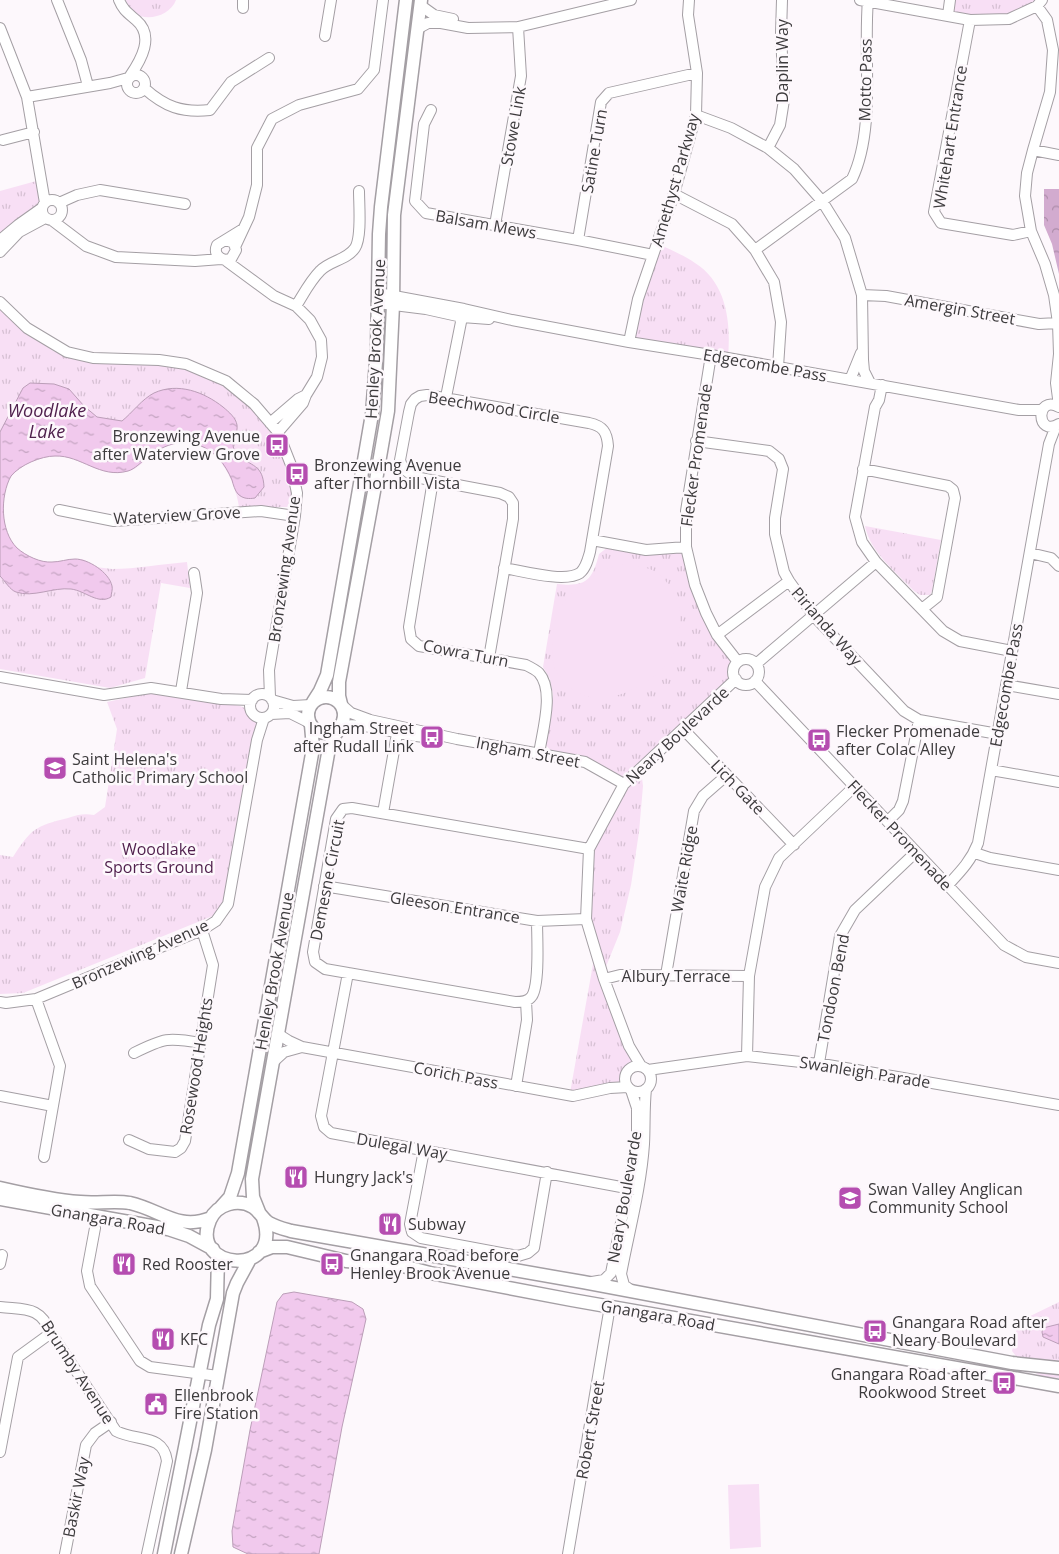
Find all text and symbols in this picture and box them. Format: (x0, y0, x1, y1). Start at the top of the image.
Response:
street label: Daplin Way (771, 18, 793, 103)
street label: Motto Pass (853, 38, 877, 122)
street label: Whitehart Entrance (928, 64, 972, 210)
street label: Stowe Link (495, 84, 531, 167)
street label: Satine Turn (576, 107, 612, 195)
street label: Amethyst Parkway (645, 110, 705, 249)
street label: Balsam Mews (434, 204, 538, 244)
street label: Henley Brook Avenue (360, 258, 390, 420)
street label: Amergin Street (903, 288, 1017, 330)
street label: Edgecombe Pass (701, 343, 829, 387)
street label: Flecker Promenade (675, 382, 717, 528)
street label: Beechwood Circle (427, 386, 561, 428)
water label: Woodlake Lake (8, 398, 86, 443)
place label: Bronzewing Avenue after Waterview Grove (93, 425, 260, 465)
bus stop icon: Bronzewing Avenue after Waterview Grove (264, 432, 290, 458)
place label: Bronzewing Avenue after Thornbill Vista (314, 454, 462, 494)
bus stop icon: Bronzewing Avenue after Thornbill Vista (284, 461, 310, 487)
street label: Bronzewing Avenue (263, 494, 305, 644)
street label: Waterview Grove (113, 501, 241, 529)
street label: Pirianda Way (787, 582, 868, 671)
street label: Edgecombe Pass (984, 621, 1028, 749)
street label: Cowra Turn (421, 634, 511, 672)
street label: Neary Boulevarde (621, 681, 733, 789)
place label: Ingham Street after Rudall Link (293, 717, 415, 757)
place label: Flecker Promenade after Colac Alley (836, 720, 980, 760)
bus stop icon: Ingham Street after Rudall Link (419, 724, 445, 750)
bus stop icon: Flecker Promenade after Colac Alley (806, 727, 832, 753)
street label: Ingham Street (474, 731, 582, 773)
place label: Saint Helena's Catholic Primary School (72, 748, 248, 788)
street label: Lich Gate (706, 754, 770, 820)
school or university icon: Saint Helena's Catholic Primary School (42, 755, 68, 781)
street label: Flecker Promenade (843, 775, 957, 895)
street label: Demesne Circuit (304, 817, 350, 942)
street label: Waite Ridge (666, 824, 702, 914)
park label: Woodlake Sports Ground (104, 838, 214, 878)
street label: Gleeson Entrance (389, 886, 522, 928)
street label: Henley Brook Avenue (249, 890, 299, 1052)
street label: Bronzewing Avenue (68, 914, 212, 994)
street label: Tondoon Bend (812, 932, 854, 1044)
street label: Albury Terrace (622, 965, 730, 987)
street label: Rosewood Heights (174, 996, 218, 1136)
street label: Swanleigh Parade (798, 1051, 932, 1093)
street label: Corich Pass (412, 1056, 500, 1094)
street label: Dulegal Way (355, 1127, 450, 1165)
street label: Neary Boulevarde (602, 1129, 646, 1265)
restaurant icon: Hungry Jack's (283, 1164, 309, 1190)
place label: Hungry Jack's (314, 1166, 413, 1188)
place label: Swan Valley Anglican Community School (868, 1178, 1023, 1218)
school or university icon: Swan Valley Anglican Community School (837, 1185, 863, 1211)
street label: Gnangara Road (49, 1198, 167, 1240)
restaurant icon: Subway (377, 1211, 403, 1237)
place label: Subway (408, 1213, 467, 1235)
place label: Gnangara Road before Henley Brook Avenue (350, 1244, 519, 1284)
restaurant icon: Red Rooster (111, 1251, 137, 1277)
bus stop icon: Gnangara Road before Henley Brook Avenue (319, 1251, 345, 1277)
place label: Red Rooster (142, 1253, 233, 1275)
street label: Gnangara Road (599, 1294, 717, 1336)
place label: Gnangara Road after Neary Boulevard (892, 1311, 1048, 1351)
street label: Brumby Avenue (36, 1316, 120, 1428)
bus stop icon: Gnangara Road after Neary Boulevard (862, 1318, 888, 1344)
restaurant icon: KFC (150, 1326, 176, 1352)
place label: KFC (180, 1328, 208, 1350)
place label: Gnangara Road after Rookwood Street (831, 1363, 986, 1403)
bus stop icon: Gnangara Road after Rookwood Street (991, 1370, 1017, 1396)
street label: Robert Street (571, 1379, 610, 1481)
place label: Ellenbrook Fire Station (174, 1384, 259, 1424)
public building icon: Ellenbrook Fire Station (143, 1391, 169, 1417)
street label: Baskir Way (57, 1454, 95, 1539)

